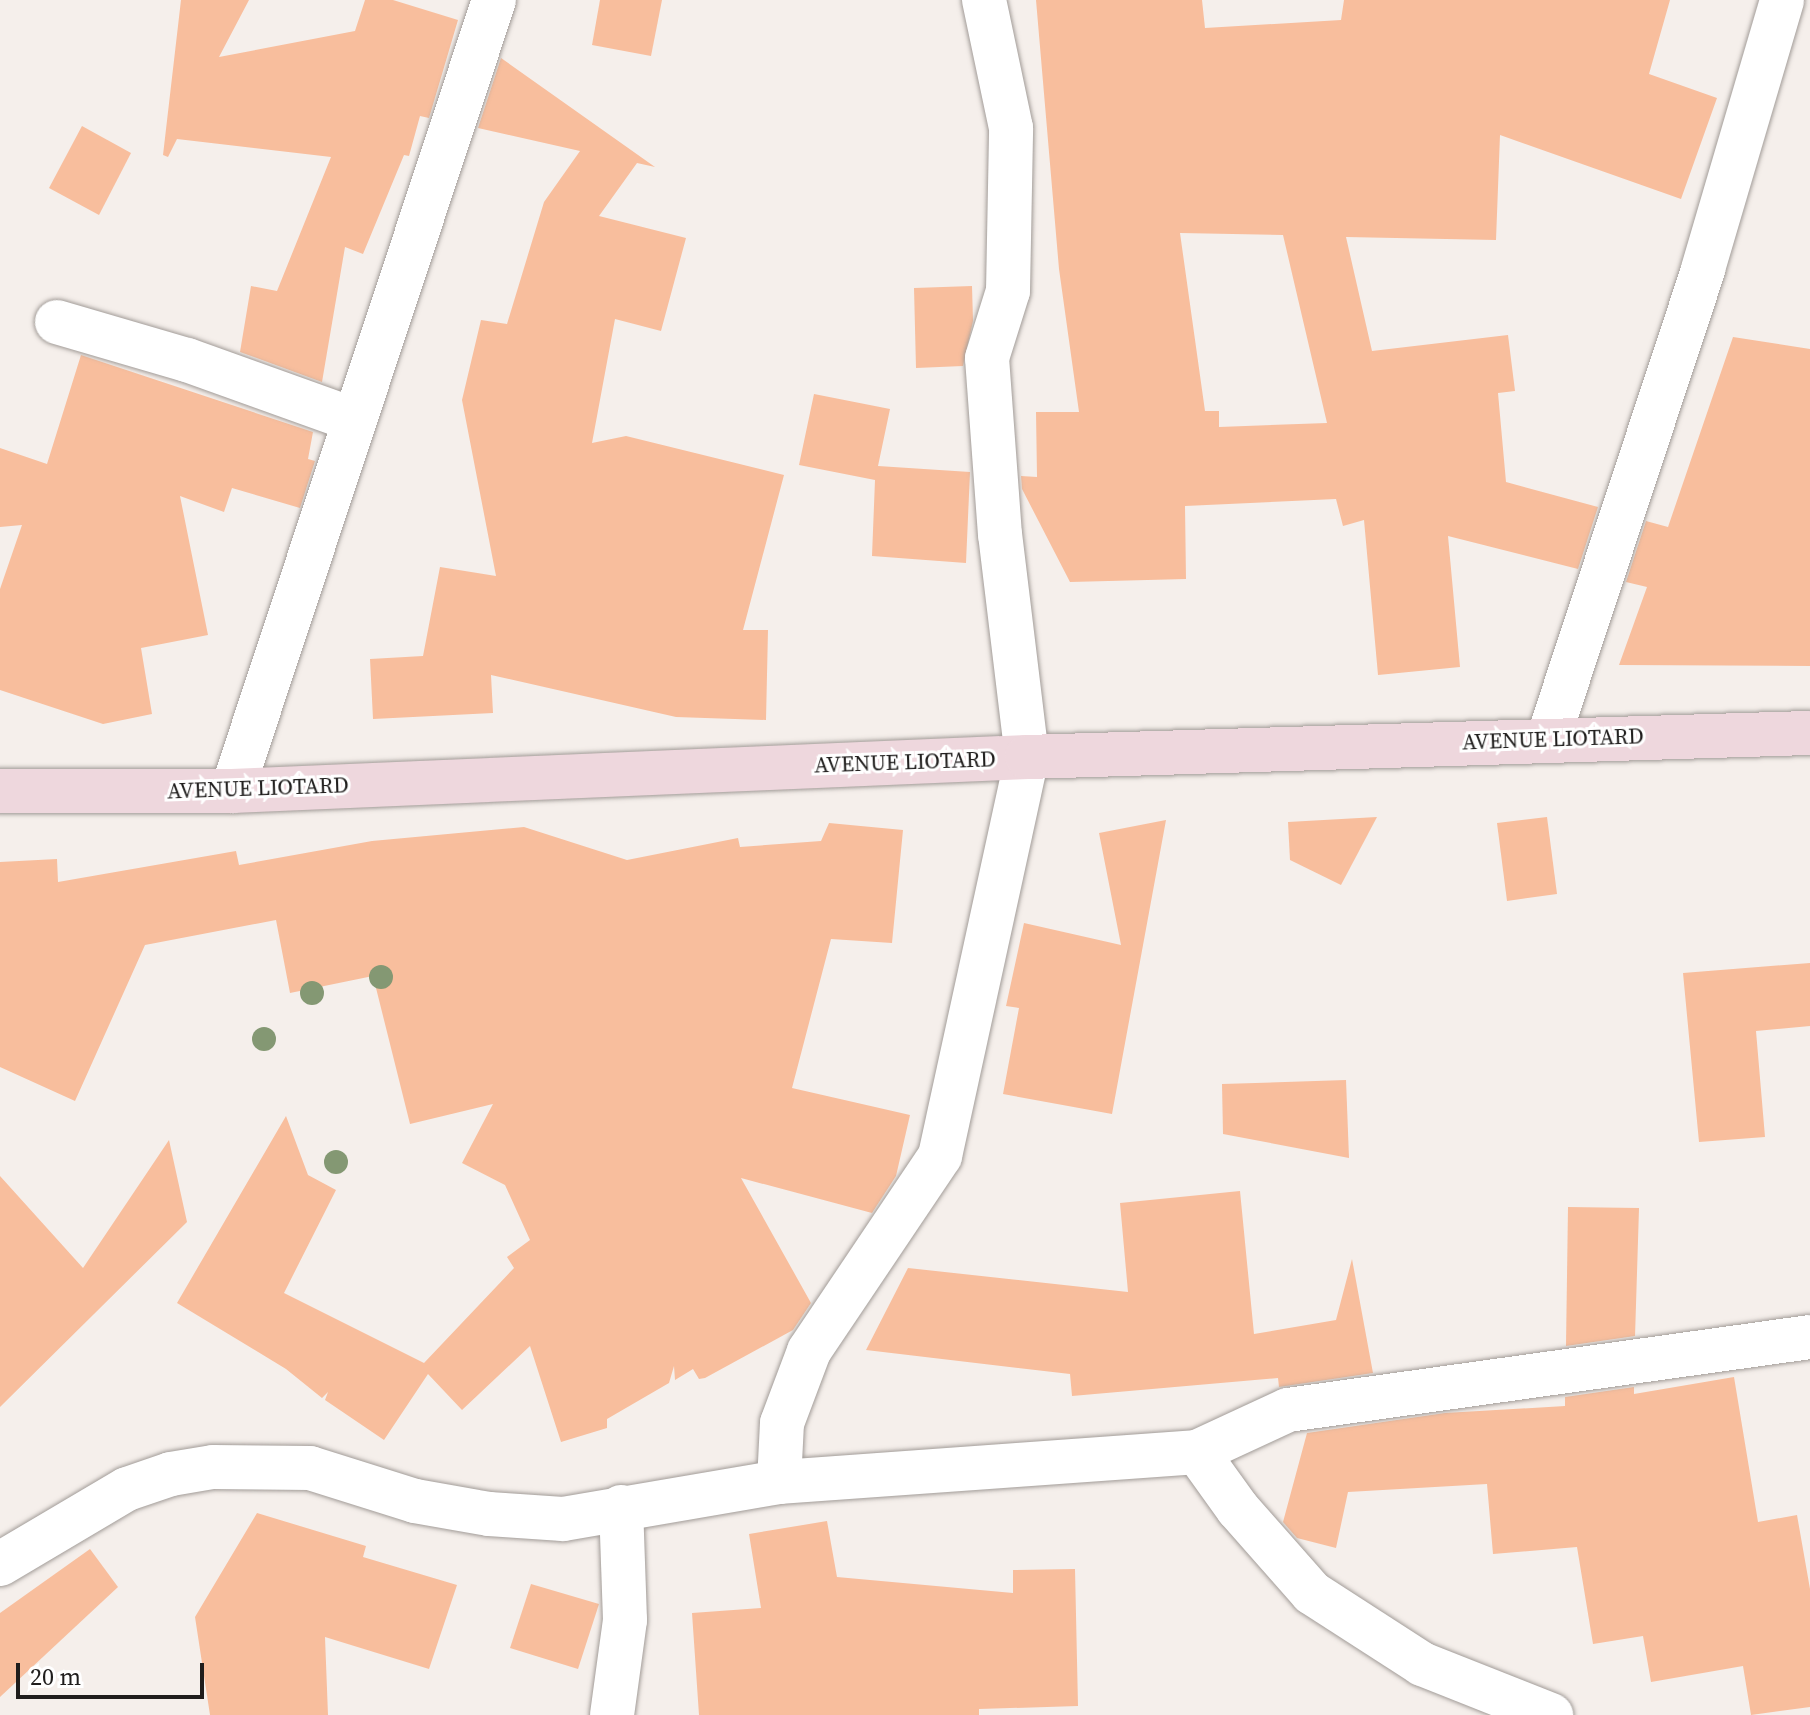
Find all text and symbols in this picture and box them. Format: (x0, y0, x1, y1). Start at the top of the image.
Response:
street label: AVENUE LIOTARD (1462, 723, 1644, 755)
street label: AVENUE LIOTARD (814, 746, 996, 778)
street label: AVENUE LIOTARD (167, 772, 349, 804)
scale bar (20, 1647, 208, 1697)
text: 20 m (30, 1660, 81, 1693)

